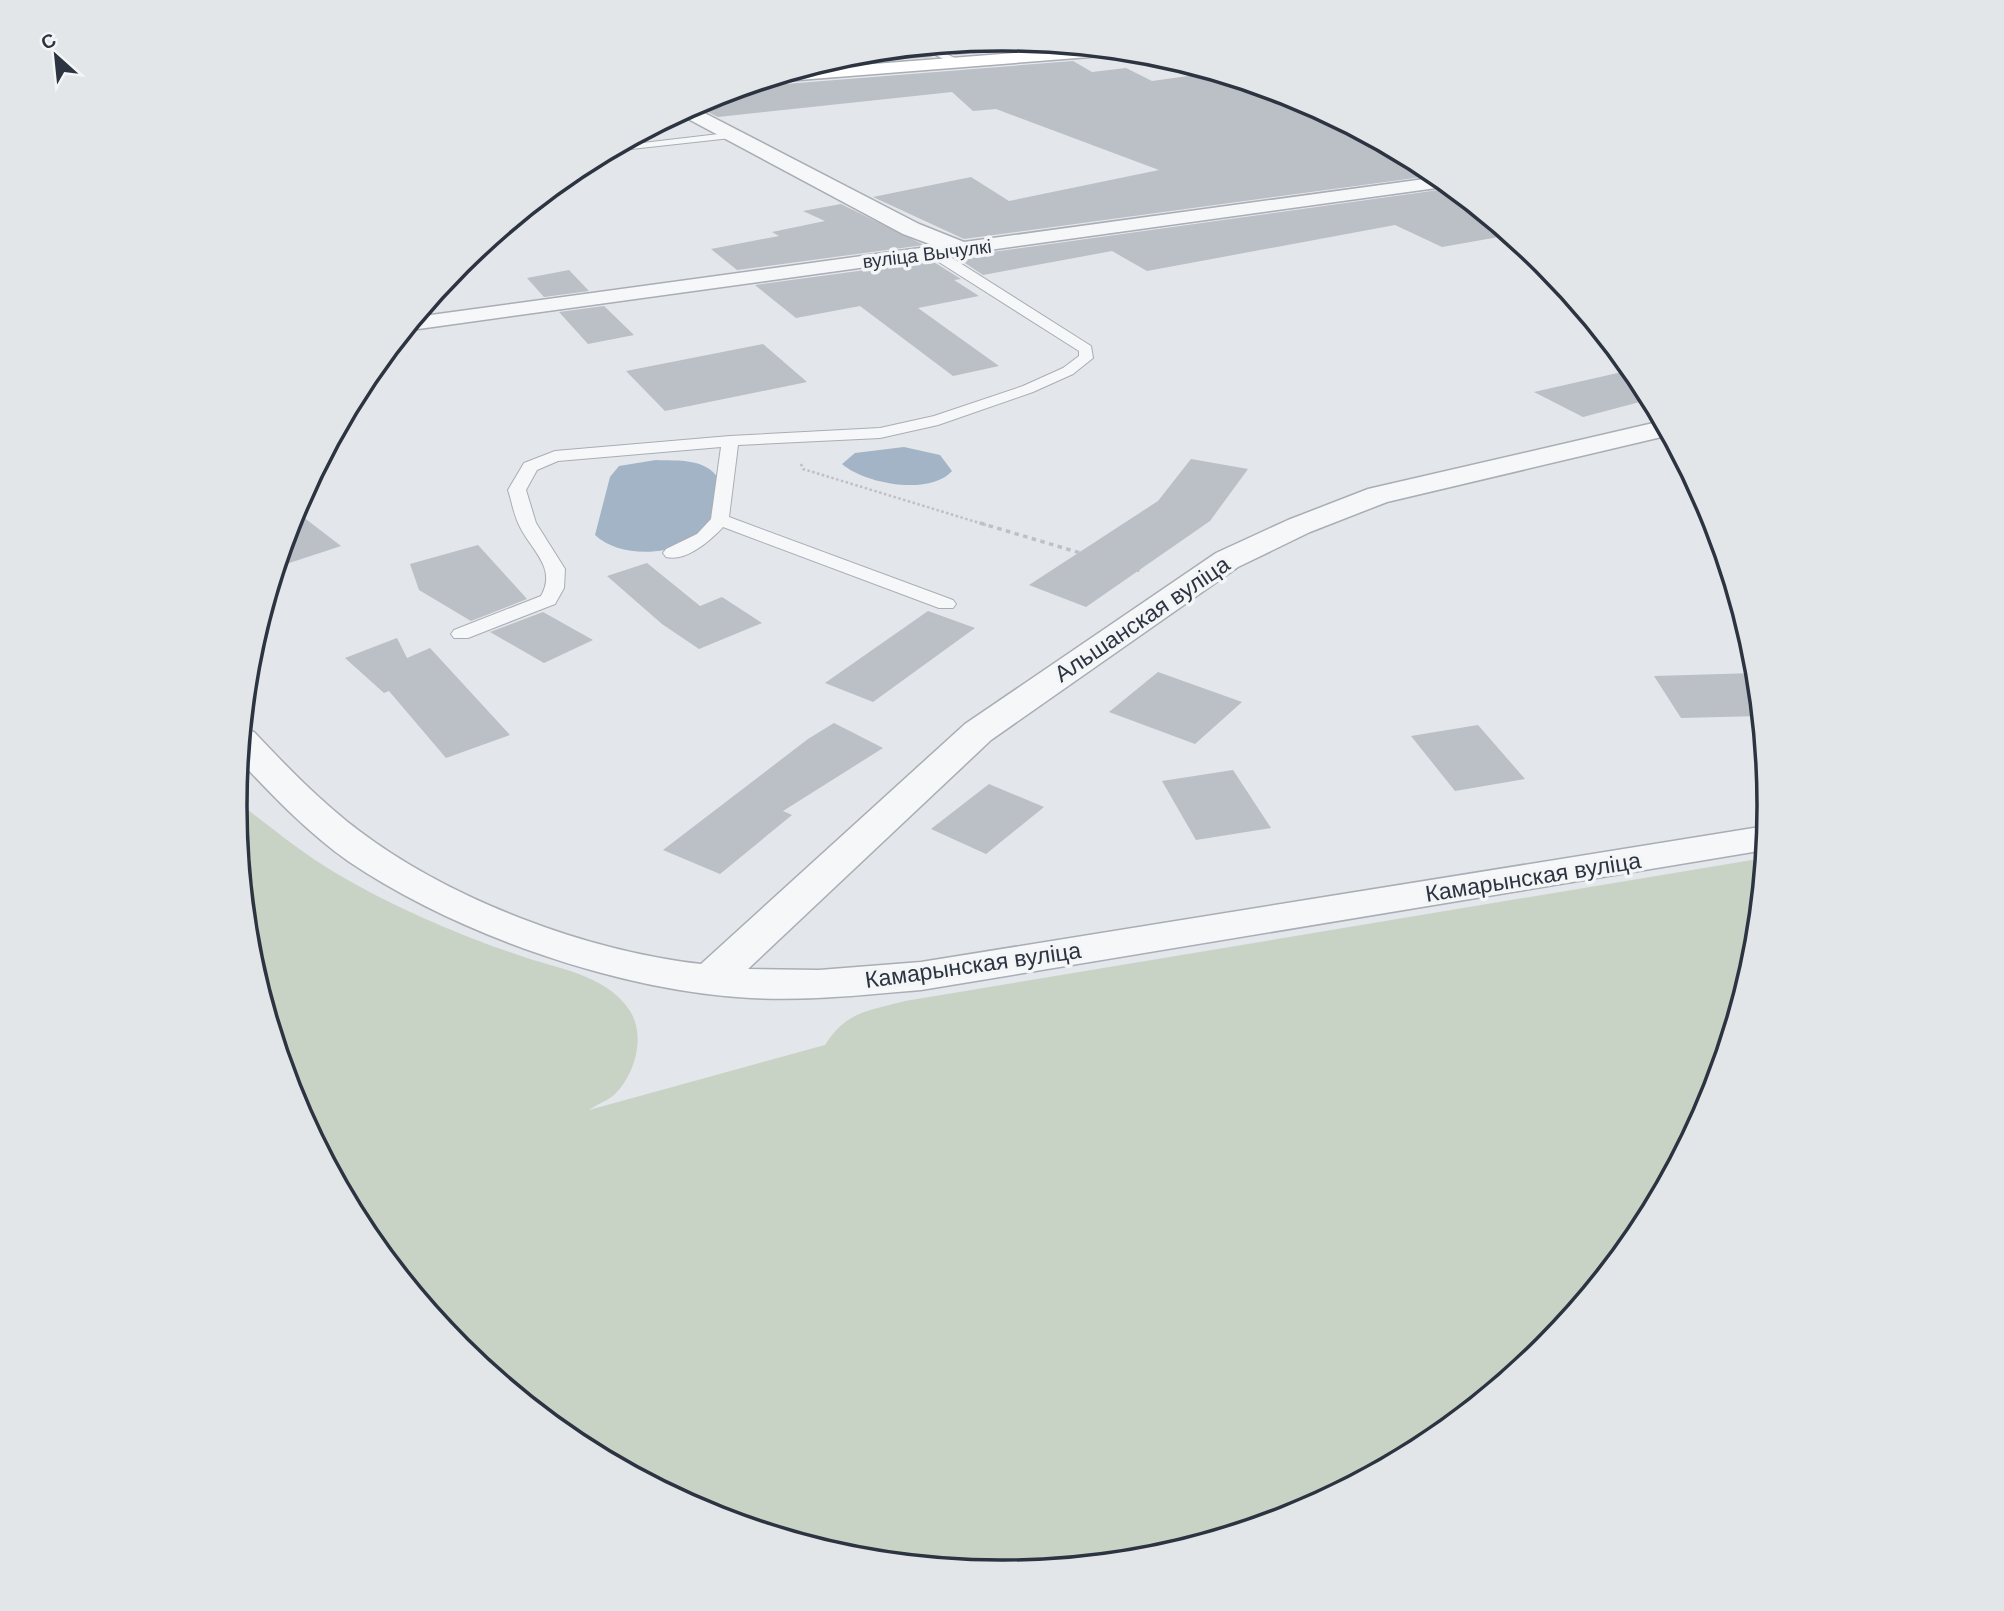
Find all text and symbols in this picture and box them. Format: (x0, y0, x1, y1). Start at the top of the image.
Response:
north arrow (21, 21, 91, 91)
text: С (38, 29, 60, 54)
street label: вуліца Вычулкі (861, 236, 993, 272)
street label: Альшанская вуліца (1050, 551, 1235, 687)
street label: Камарынская вуліца (1423, 847, 1643, 907)
street label: Камарынская вуліца (863, 937, 1083, 993)

